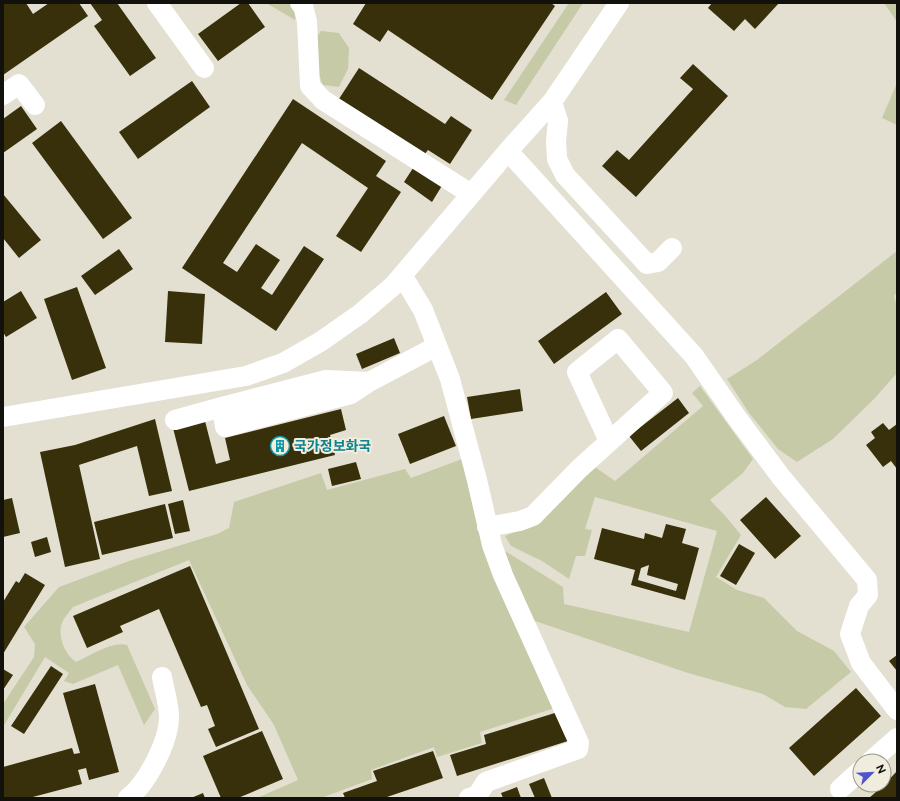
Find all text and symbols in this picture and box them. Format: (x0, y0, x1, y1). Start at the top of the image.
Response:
building icon: 국가정보화국 (269, 435, 291, 457)
place label: 국가정보화국 (294, 438, 371, 454)
north arrow (852, 753, 892, 793)
text: N (873, 763, 888, 776)

